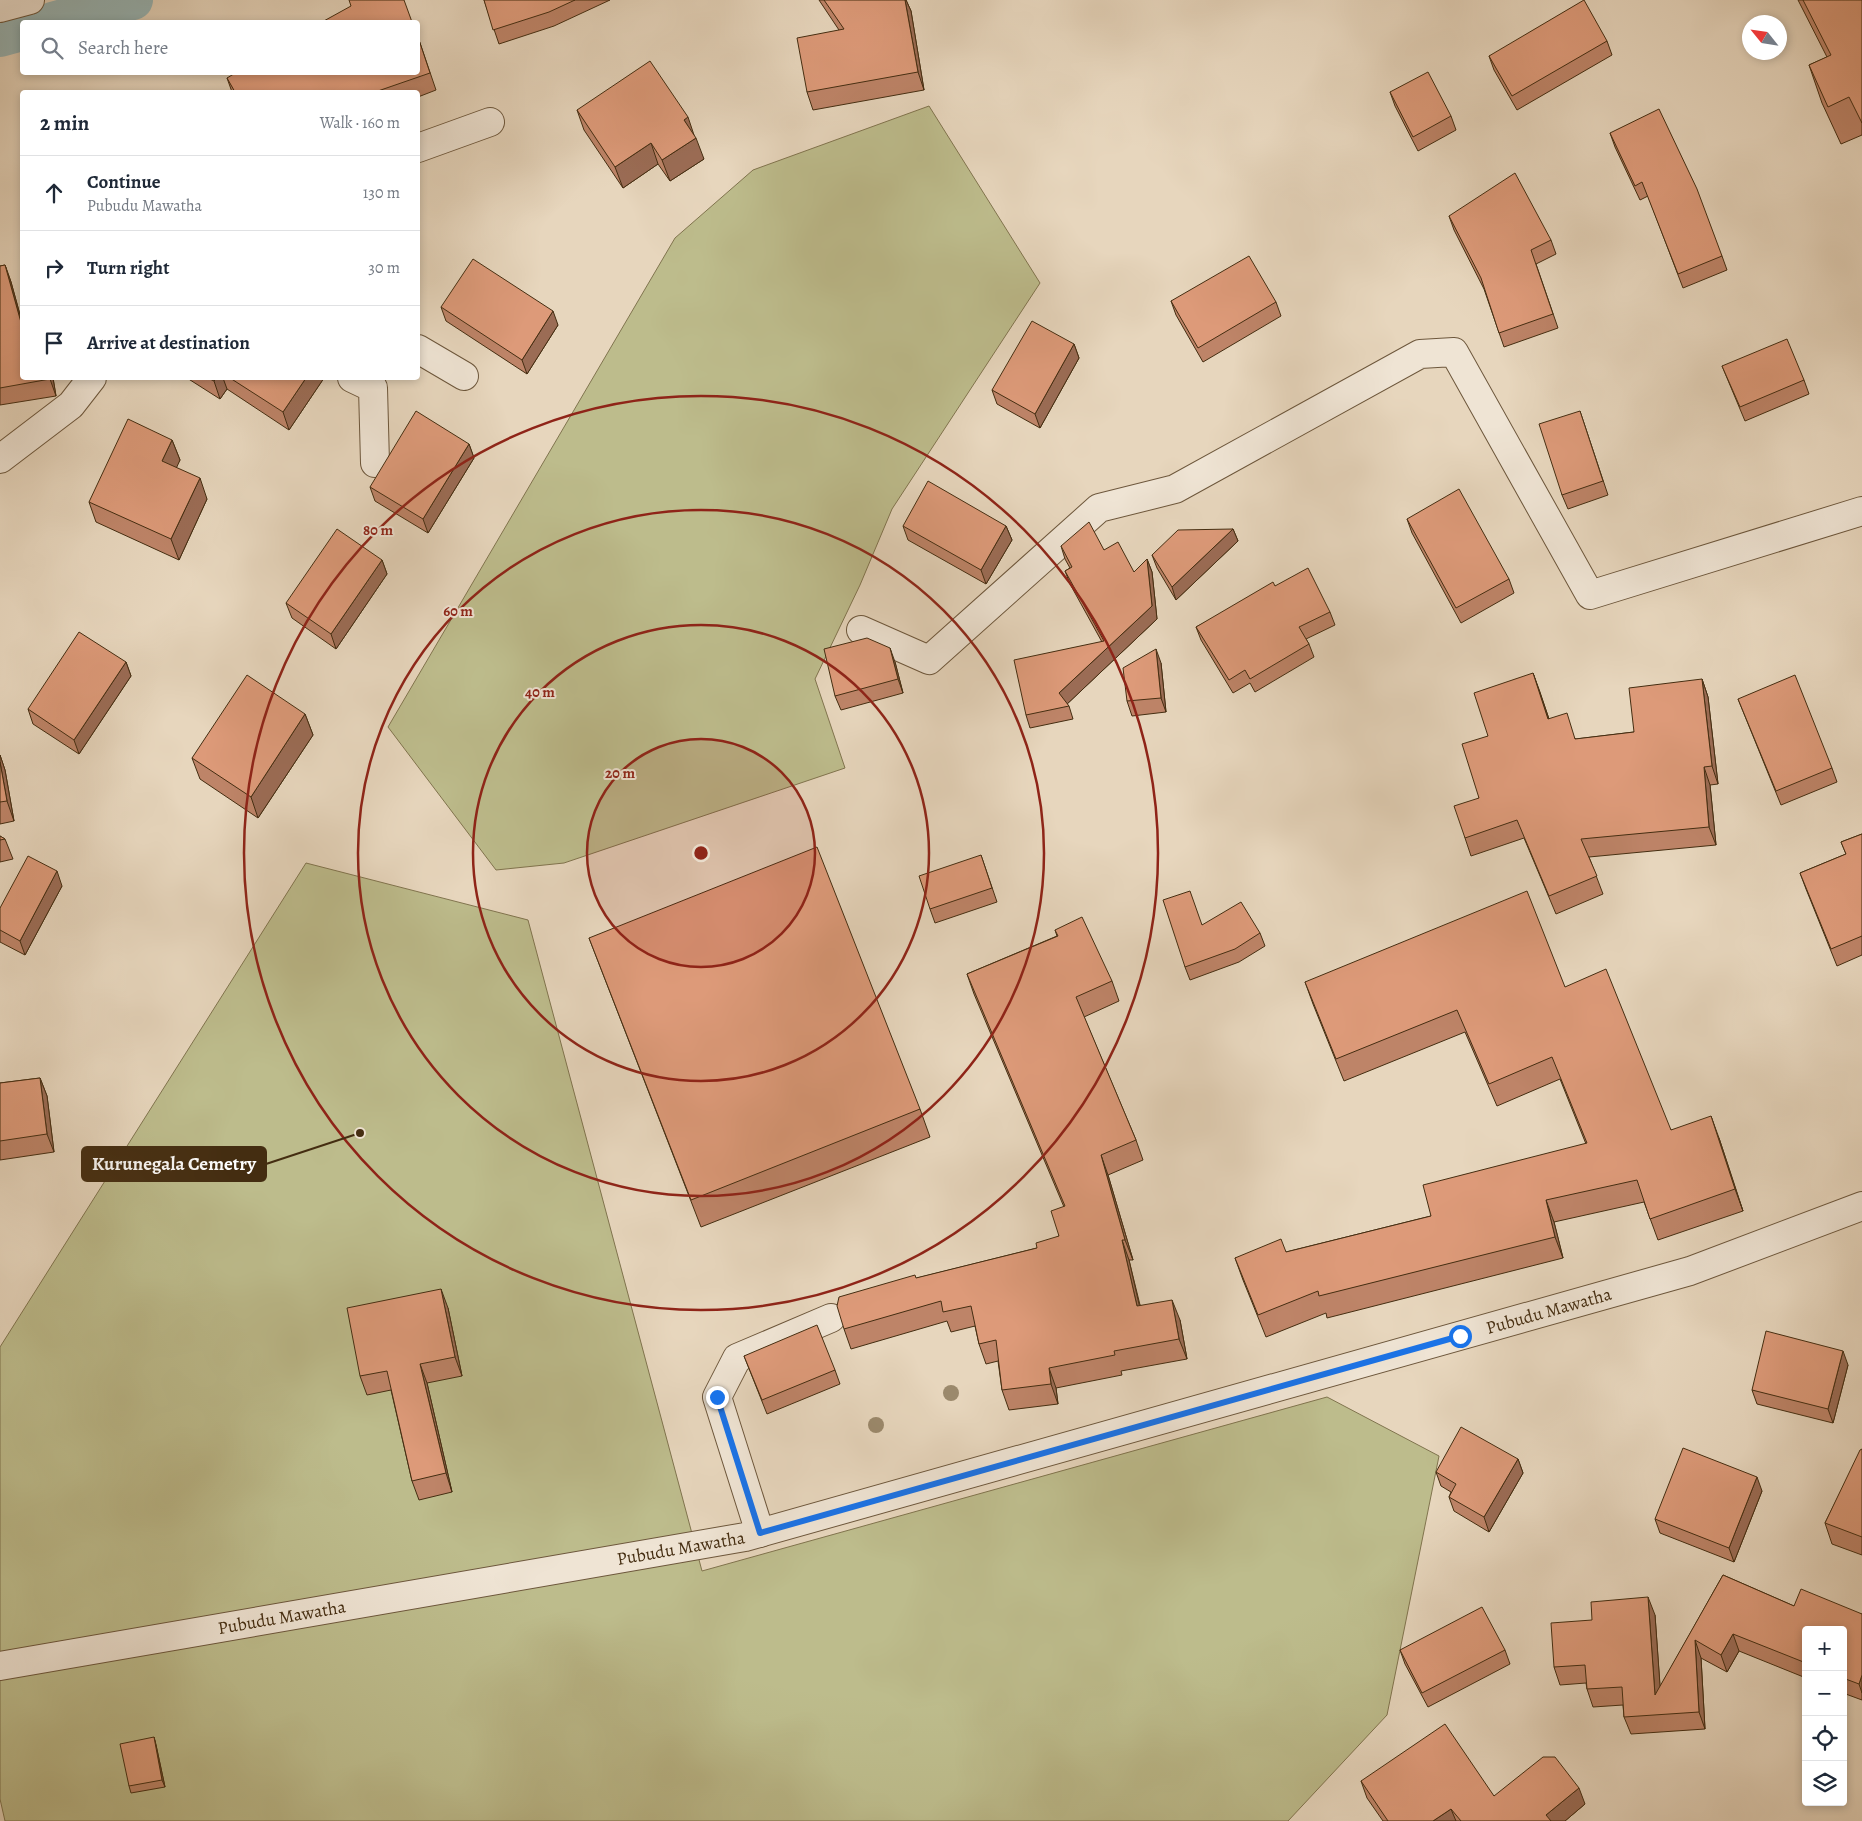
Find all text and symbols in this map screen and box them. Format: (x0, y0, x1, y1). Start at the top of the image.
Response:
north arrow (1742, 15, 1787, 60)
search box (20, 20, 420, 75)
icon: search (38, 34, 66, 62)
text: Search here (78, 35, 168, 61)
text: 2 min (40, 109, 89, 137)
text: Walk · 160 m (320, 112, 400, 134)
text: Continue (87, 169, 161, 195)
icon: ahead (40, 179, 68, 207)
text: 130 m (363, 182, 400, 204)
text: Pubudu Mawatha (87, 195, 202, 217)
icon: right (40, 254, 68, 282)
text: Turn right (87, 255, 169, 281)
text: 30 m (368, 257, 400, 279)
icon: arrive (40, 329, 68, 357)
text: Arrive at destination (87, 330, 250, 356)
text: 80 m (363, 520, 393, 540)
text: 60 m (443, 601, 473, 621)
text: 40 m (525, 682, 555, 702)
text: 20 m (605, 763, 635, 783)
centre of rings (692, 844, 710, 862)
callout: Kurunegala Cemetry (82, 1147, 266, 1181)
text: Kurunegala Cemetry (92, 1151, 257, 1177)
street label: Pubudu Mawatha (1483, 1282, 1615, 1340)
route start (1449, 1325, 1472, 1348)
route end (706, 1386, 729, 1409)
street label: Pubudu Mawatha (615, 1525, 747, 1571)
street label: Pubudu Mawatha (216, 1594, 348, 1640)
map controls (1802, 1626, 1847, 1806)
button: + (1802, 1626, 1847, 1671)
button: − (1802, 1671, 1847, 1716)
button: locate (1802, 1716, 1847, 1761)
button: layers (1802, 1761, 1847, 1806)

